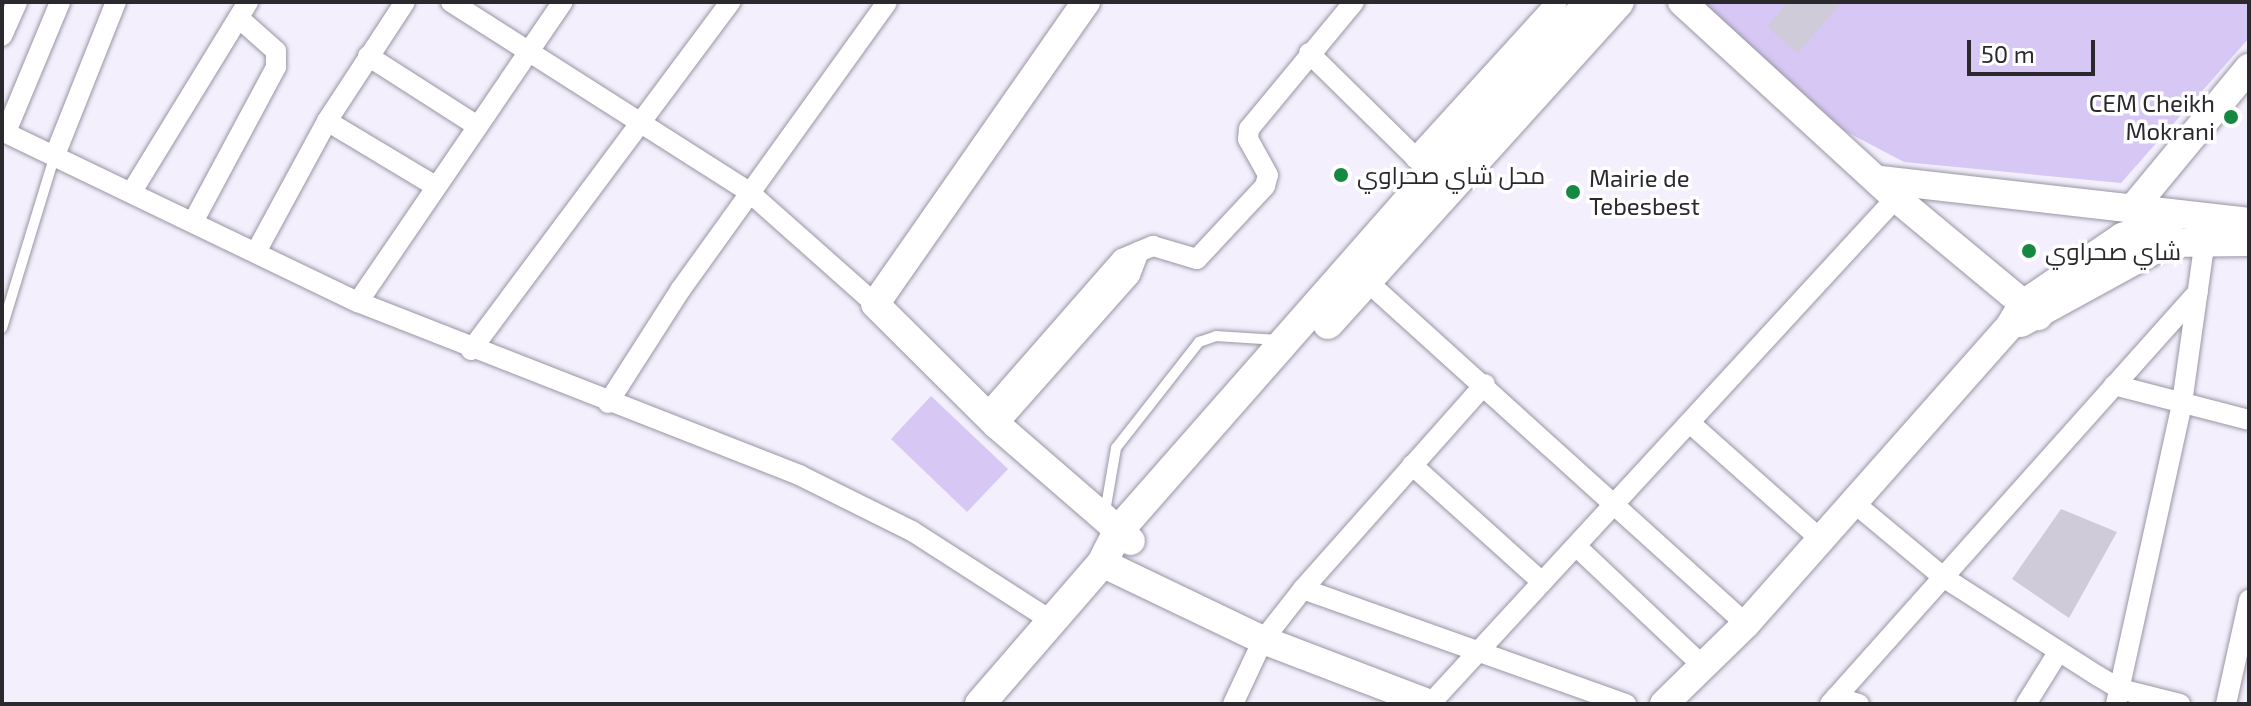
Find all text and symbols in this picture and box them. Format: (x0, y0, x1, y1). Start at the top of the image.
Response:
scale bar (1971, 24, 2099, 74)
text: 50 m (1981, 39, 2035, 68)
place label: CEM Cheikh Mokrani (2089, 89, 2215, 145)
marker: CEM Cheikh Mokrani (2222, 108, 2240, 126)
place label: محل شاي صحراوي (1357, 161, 1545, 189)
place label: Mairie de Tebesbest (1589, 164, 1700, 220)
marker: محل شاي صحراوي (1332, 166, 1350, 184)
marker: Mairie de Tebesbest (1564, 183, 1582, 201)
place label: شاي صحراوي (2045, 237, 2181, 265)
marker: شاي صحراوي (2020, 242, 2038, 260)

